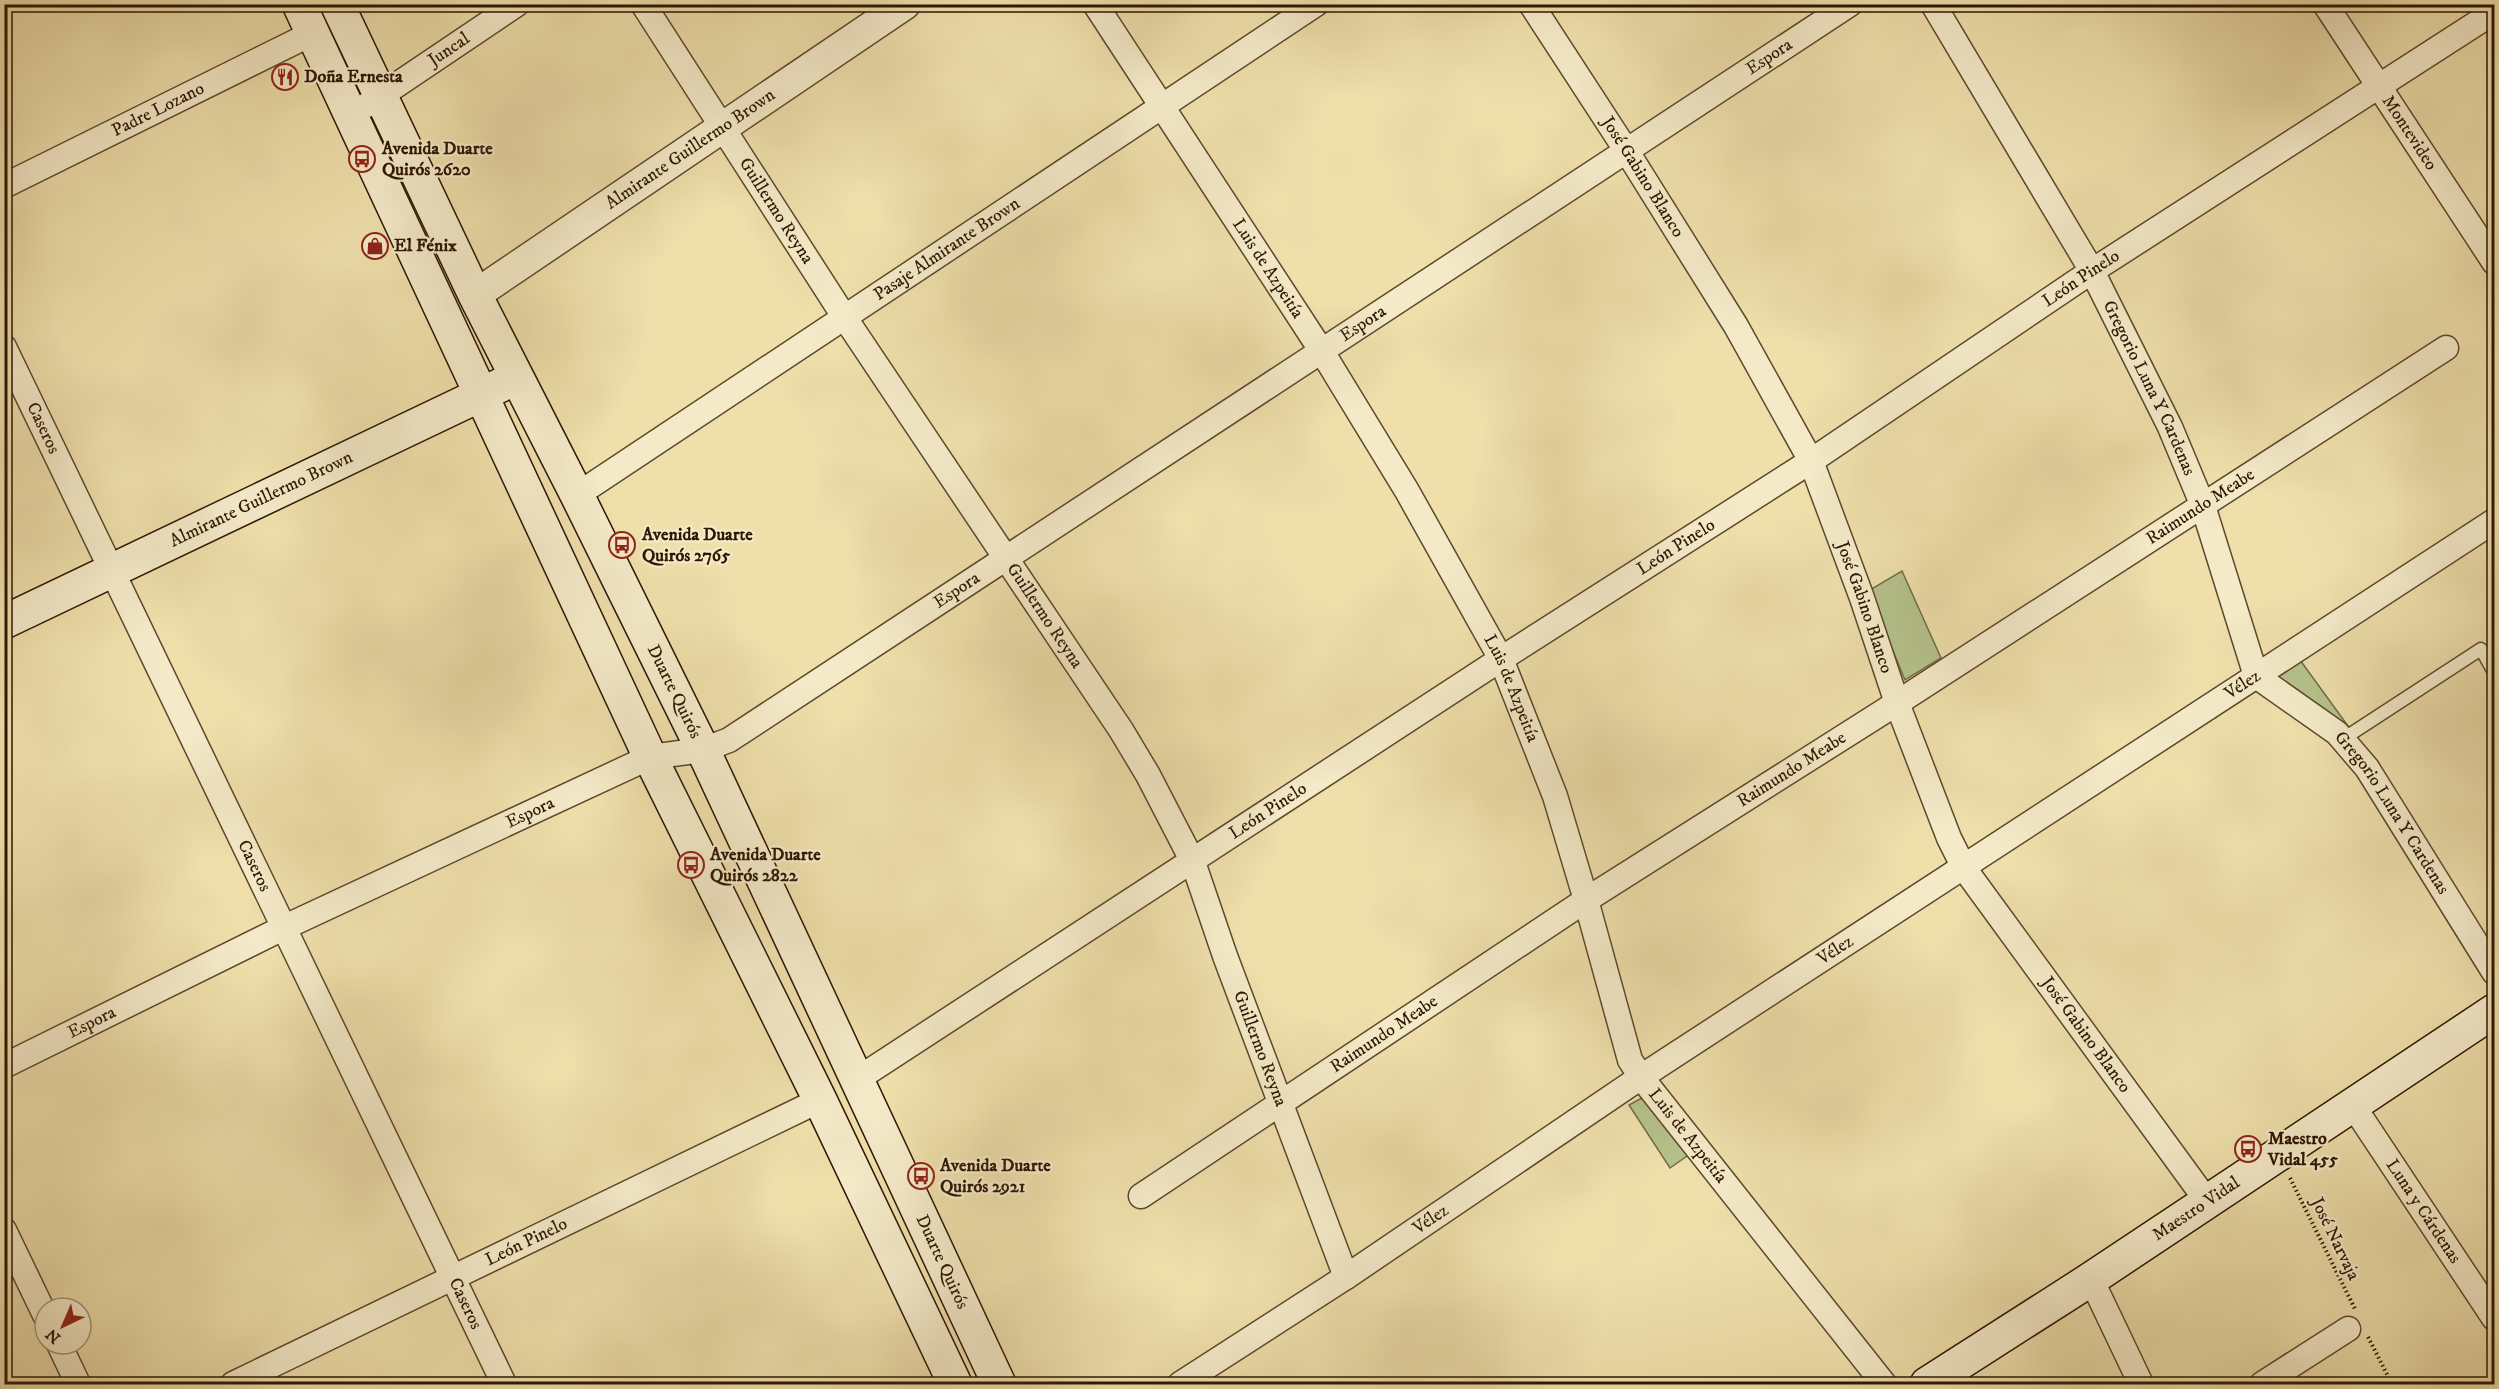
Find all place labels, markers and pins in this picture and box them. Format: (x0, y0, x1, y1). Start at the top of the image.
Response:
restaurant icon: Doña Ernesta (270, 62, 300, 92)
place label: Doña Ernesta (304, 66, 403, 88)
place label: Avenida Duarte Quirós 2620 (381, 138, 493, 181)
bus stop icon: Avenida Duarte Quirós 2620 (347, 144, 377, 174)
shop icon: El Fénix (360, 231, 390, 261)
place label: El Fénix (394, 235, 457, 257)
place label: Avenida Duarte Quirós 2765 (641, 524, 753, 567)
bus stop icon: Avenida Duarte Quirós 2765 (607, 530, 637, 560)
place label: Avenida Duarte Quirós 2822 (709, 844, 821, 887)
bus stop icon: Avenida Duarte Quirós 2822 (676, 850, 706, 880)
place label: Maestro Vidal 455 (2267, 1128, 2338, 1171)
bus stop icon: Maestro Vidal 455 (2233, 1134, 2263, 1164)
place label: Avenida Duarte Quirós 2921 (939, 1155, 1051, 1198)
bus stop icon: Avenida Duarte Quirós 2921 (906, 1161, 936, 1191)

